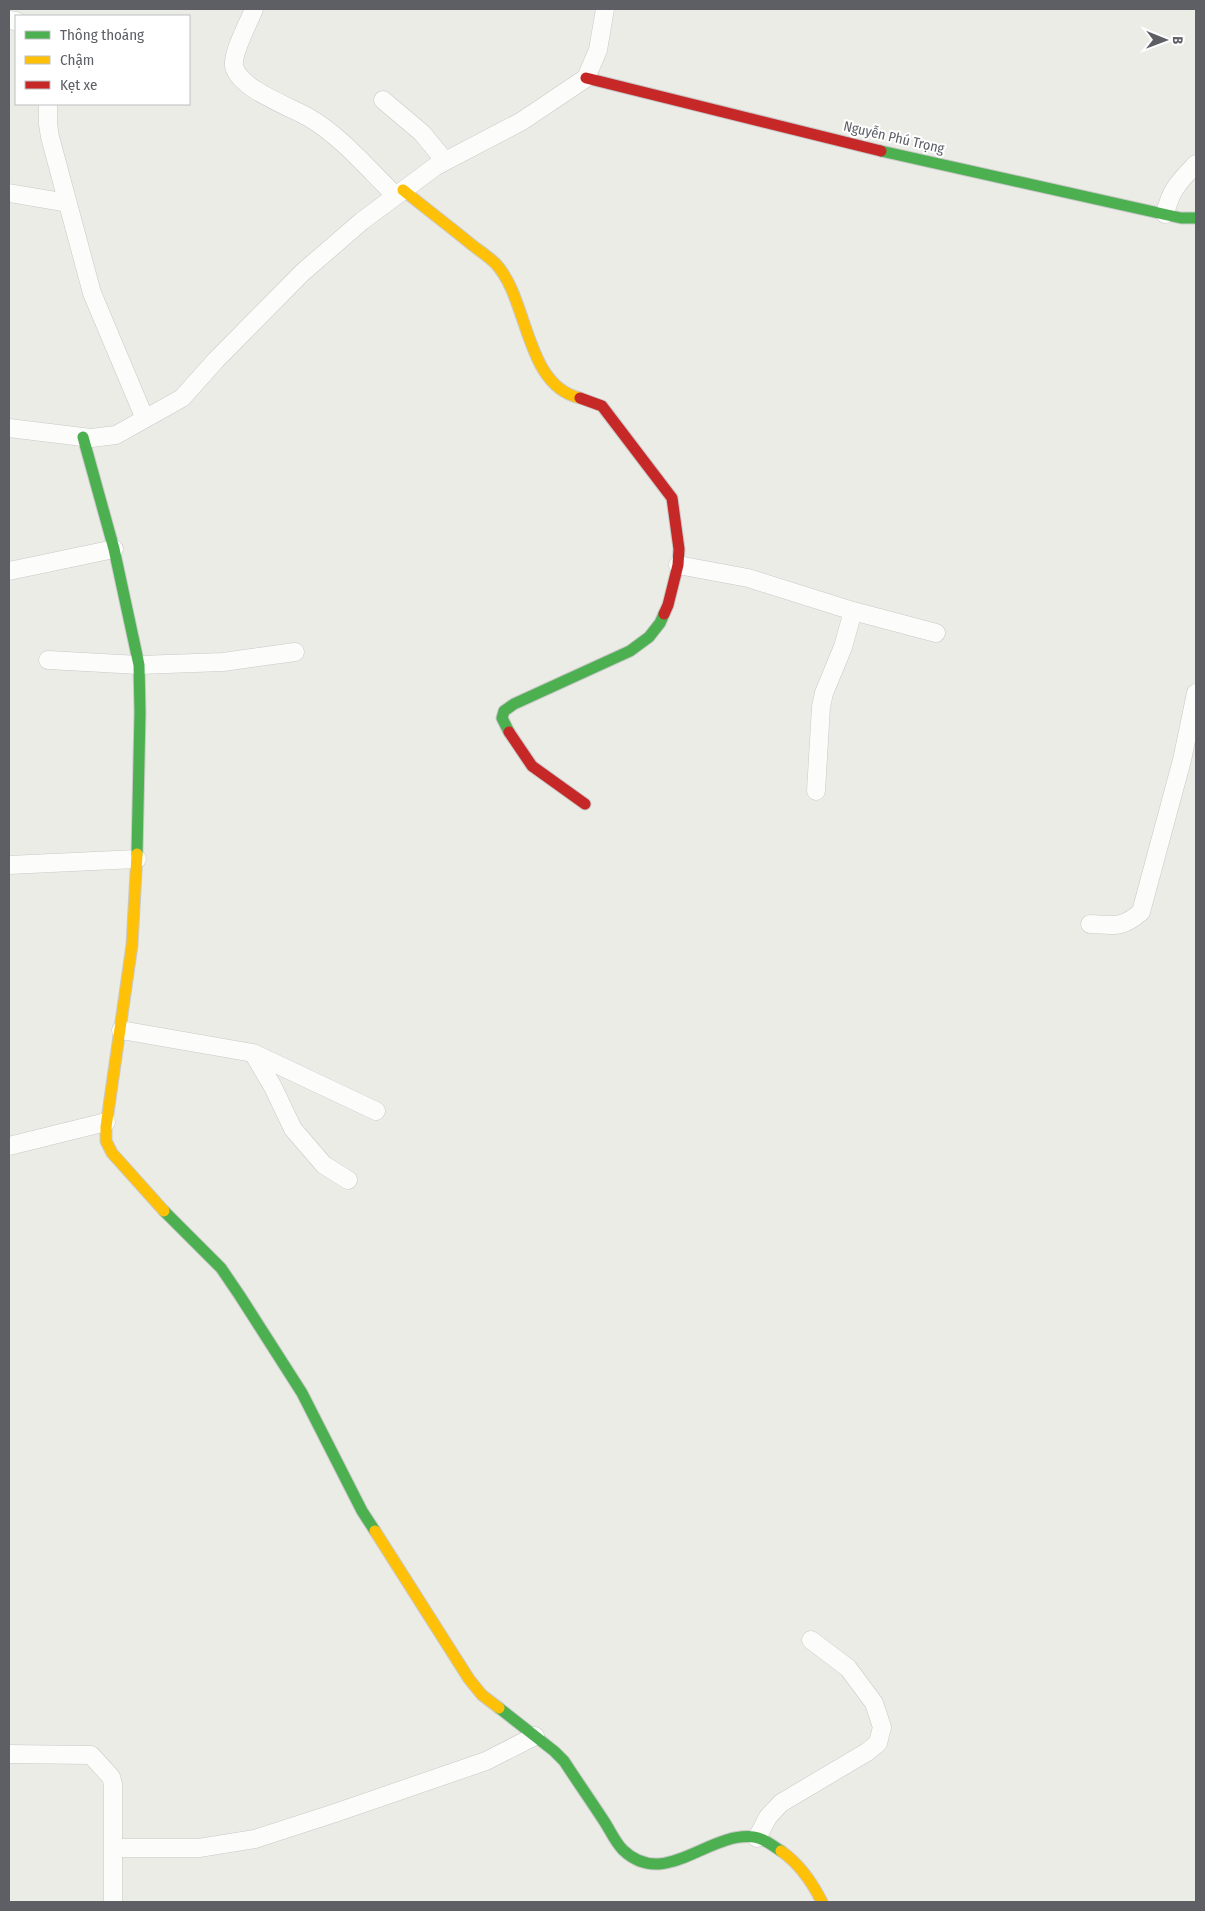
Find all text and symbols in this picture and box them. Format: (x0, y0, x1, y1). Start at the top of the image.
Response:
legend (15, 15, 190, 105)
north arrow (1140, 15, 1190, 65)
text: Thông thoáng (60, 26, 144, 44)
text: B (1169, 36, 1186, 44)
text: Chậm (60, 51, 94, 69)
text: Kẹt xe (60, 76, 97, 94)
street label: Nguyễn Phú Trọng (842, 118, 946, 157)

